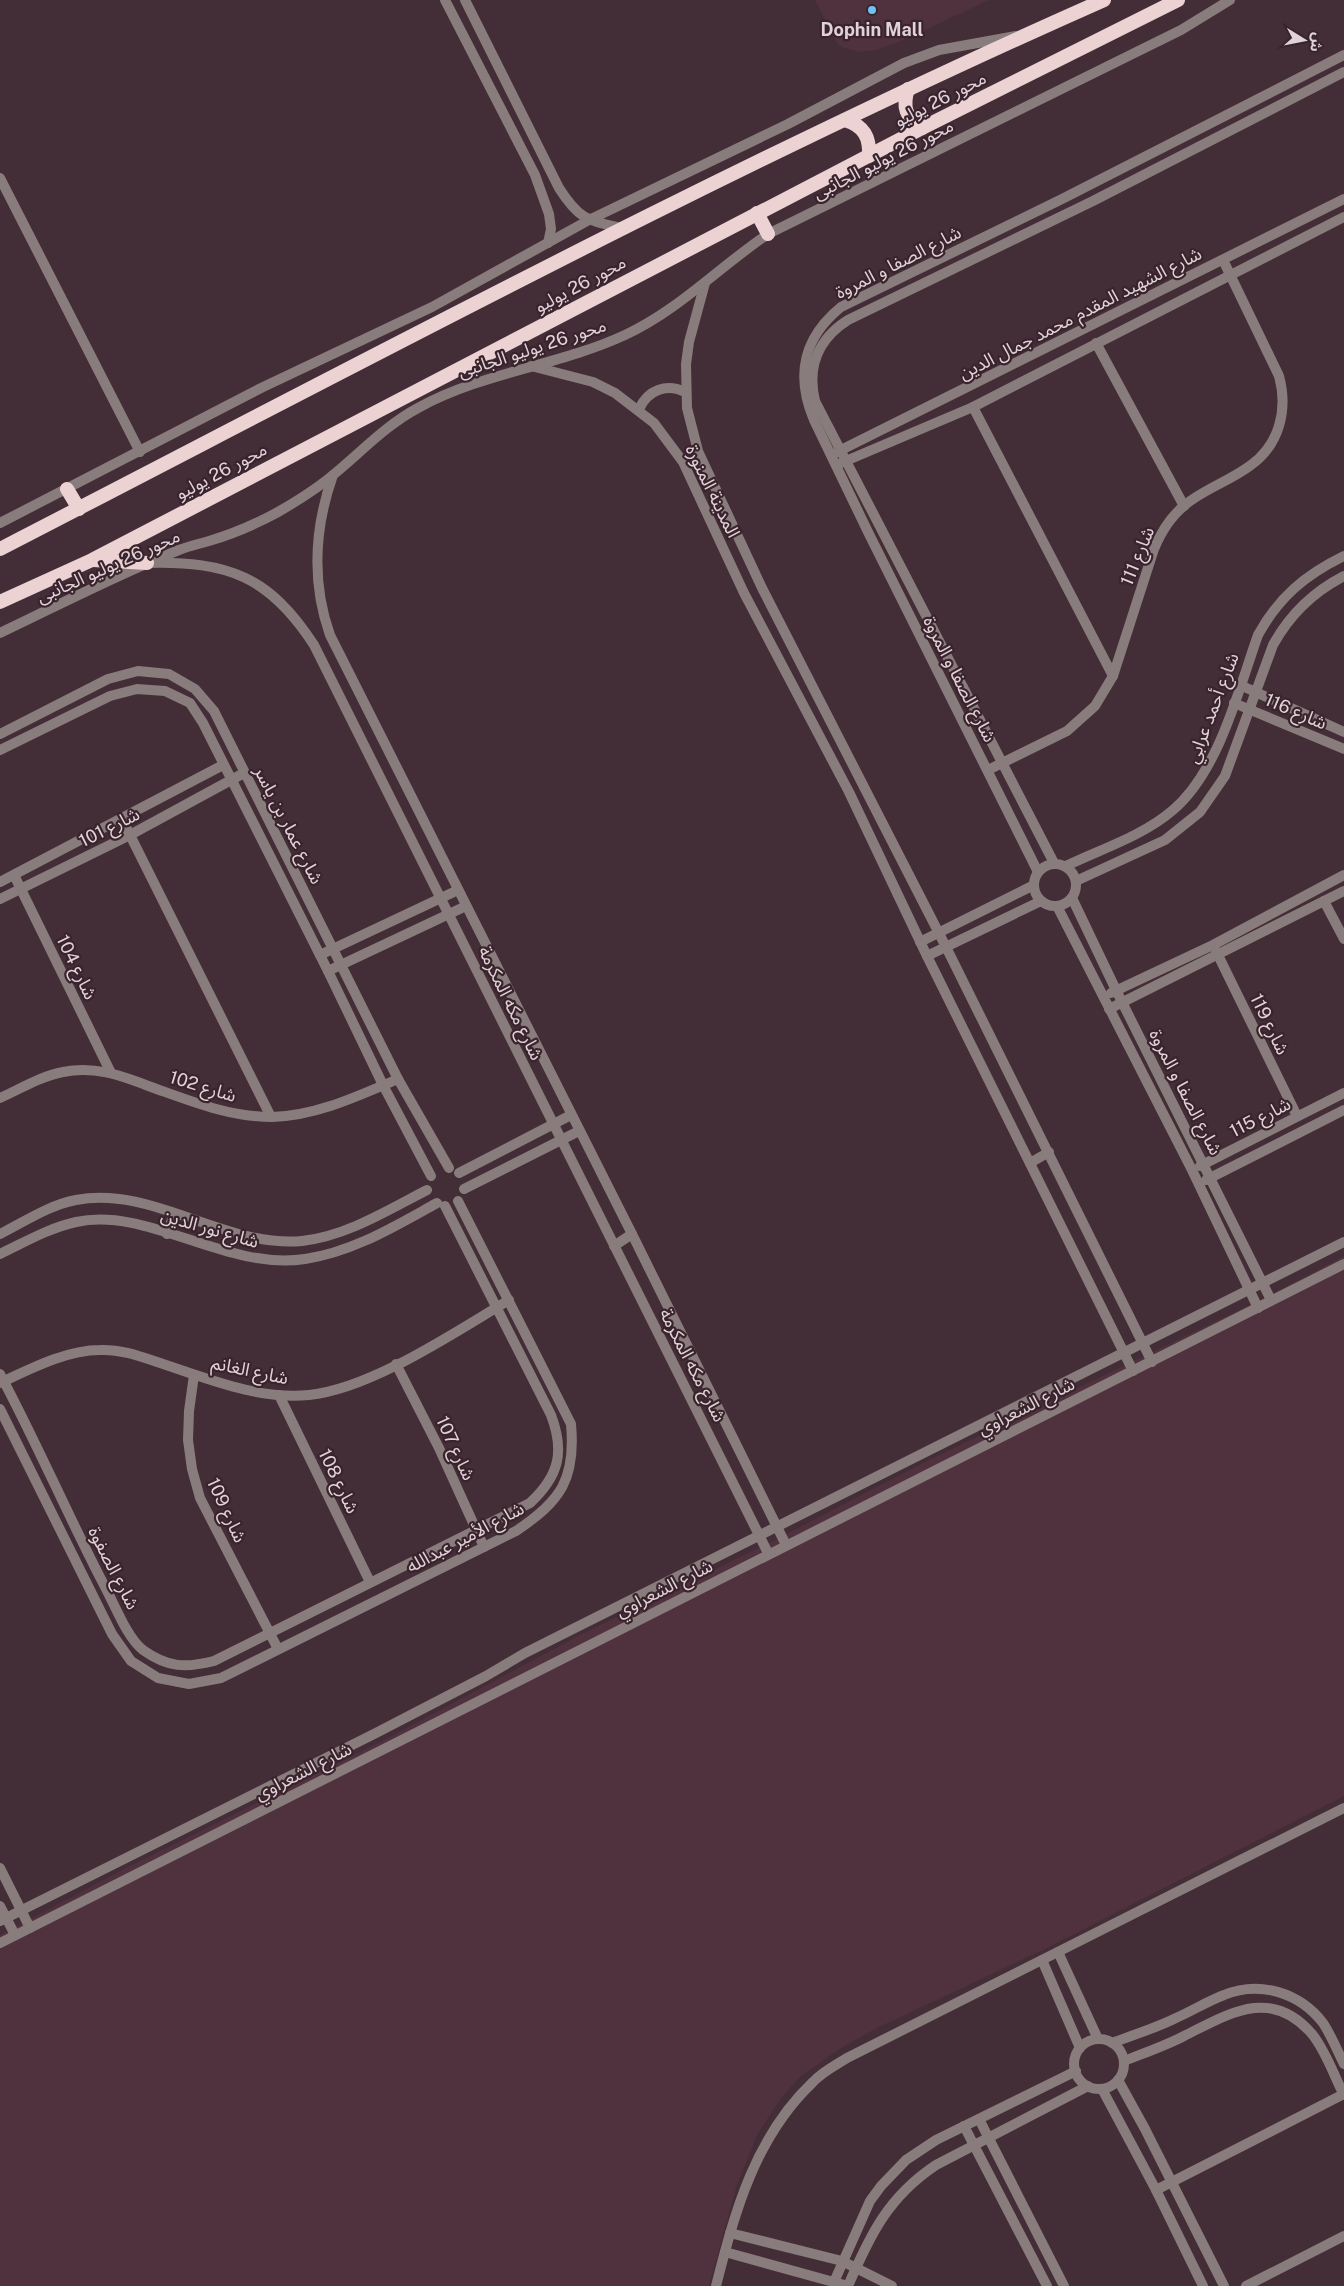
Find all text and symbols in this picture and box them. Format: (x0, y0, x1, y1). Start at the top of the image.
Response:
marker: Dophin Mall (866, 4, 878, 16)
north arrow (1279, 15, 1329, 65)
place label: Dophin Mall (821, 19, 923, 40)
text: ش (1307, 31, 1326, 53)
street label: محور 26 يوليو (890, 67, 990, 132)
street label: محور 26 يوليو الجانبى (809, 115, 957, 204)
street label: شارع الصفا و المروة (832, 221, 966, 306)
street label: شارع الشهيد المقدم محمد جمال الدين (955, 242, 1207, 387)
street label: محور 26 يوليو (531, 251, 630, 318)
street label: محور 26 يوليو الجانبى (455, 314, 609, 383)
street label: محور 26 يوليو (172, 438, 271, 505)
street label: المدينة المنورة (681, 441, 745, 541)
street label: شارع 111 (1116, 524, 1162, 590)
street label: محور 26 يوليو الجانبى (33, 525, 183, 608)
street label: شارع الصفا و المروة (916, 613, 1001, 747)
street label: شارع أحمد عرابي (1181, 650, 1246, 768)
street label: شارع 116 (1260, 689, 1330, 737)
street label: شارع عمار بن ياسر (246, 762, 328, 889)
street label: شارع 101 (75, 803, 145, 855)
street label: شارع 104 (49, 931, 102, 1004)
street label: شارع مكه المكرمة (471, 943, 548, 1065)
street label: شارع 119 (1243, 990, 1294, 1060)
street label: شارع الصفا و المروة (1142, 1026, 1227, 1160)
street label: شارع 102 (166, 1066, 239, 1110)
street label: شارع 115 (1226, 1093, 1296, 1145)
street label: شارع نور الدين (158, 1204, 261, 1256)
street label: شارع مكه المكرمة (652, 1305, 731, 1427)
street label: شارع الغانم (209, 1352, 290, 1392)
street label: شارع الشعراوي (974, 1373, 1080, 1443)
street label: شارع 107 (428, 1413, 480, 1485)
street label: شارع 108 (311, 1445, 364, 1519)
street label: شارع 109 (199, 1474, 251, 1547)
street label: شارع الأمير عبدالله (403, 1497, 529, 1580)
street label: شارع الصفوة (81, 1523, 144, 1615)
street label: شارع الشعراوي (612, 1555, 718, 1625)
street label: شارع الشعراوي (251, 1738, 357, 1808)

